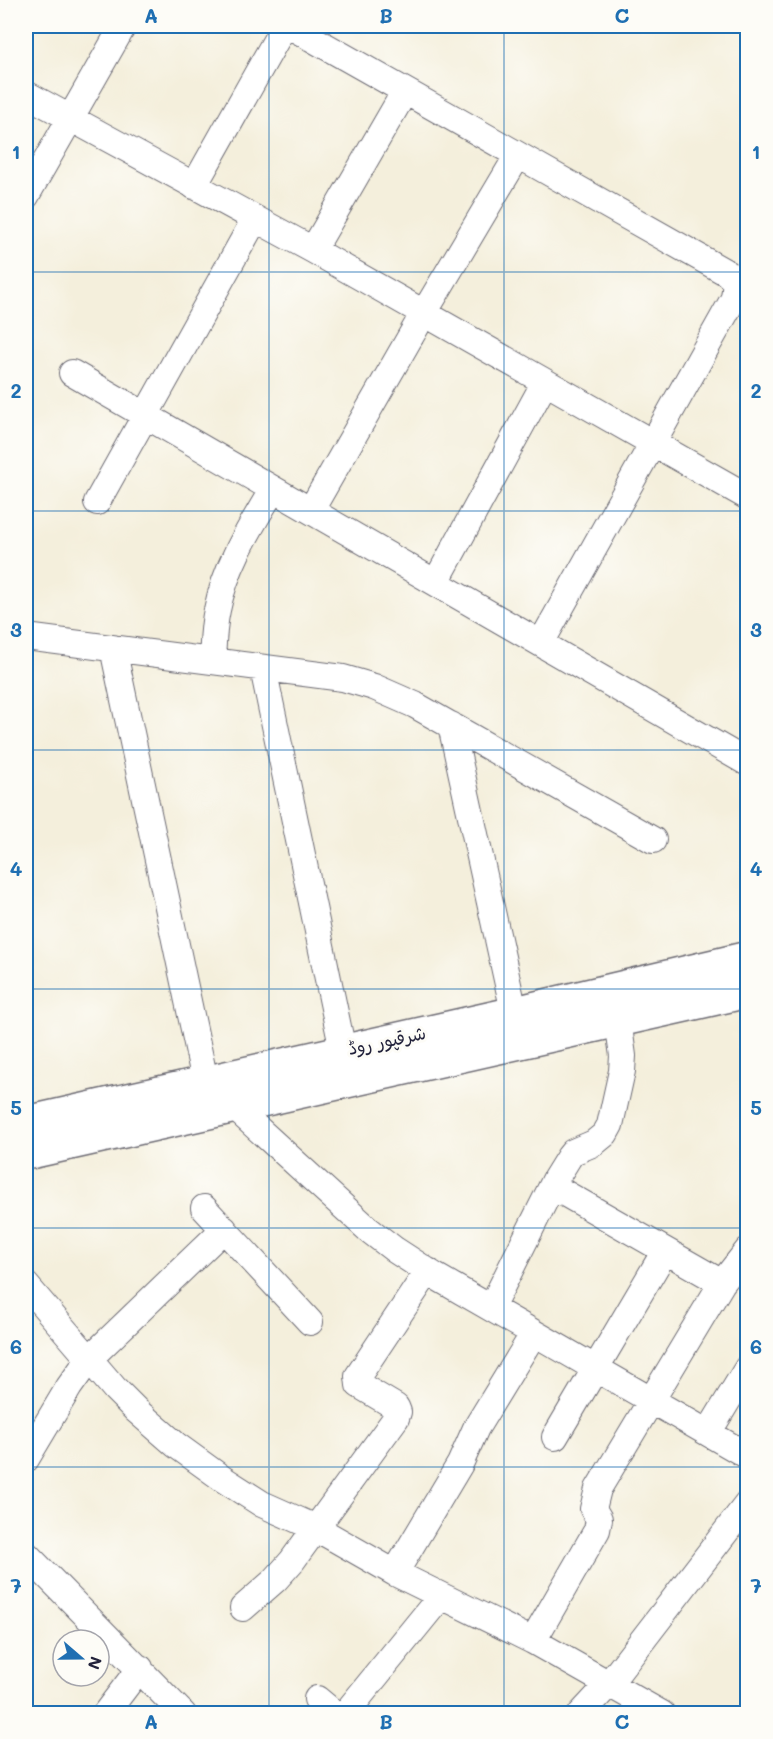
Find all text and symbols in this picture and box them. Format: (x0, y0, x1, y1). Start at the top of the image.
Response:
text: A (144, 2, 158, 28)
text: B (379, 2, 393, 28)
text: C (615, 2, 630, 28)
text: 1 (12, 138, 20, 164)
text: 1 (752, 138, 760, 164)
text: 2 (10, 377, 22, 403)
text: 2 (750, 377, 762, 403)
text: 3 (10, 616, 22, 642)
text: 3 (750, 616, 762, 642)
text: 4 (10, 855, 23, 881)
text: 4 (750, 855, 763, 881)
street label: شرقپور روڈ (346, 1020, 428, 1061)
text: 5 (10, 1094, 22, 1120)
text: 5 (750, 1094, 762, 1120)
text: 6 (10, 1333, 22, 1359)
text: 6 (750, 1333, 762, 1359)
text: 7 (10, 1572, 22, 1598)
text: 7 (750, 1572, 762, 1598)
north arrow (51, 1628, 111, 1688)
text: N (84, 1654, 108, 1673)
text: A (144, 1708, 158, 1734)
text: B (379, 1708, 393, 1734)
text: C (615, 1708, 630, 1734)

